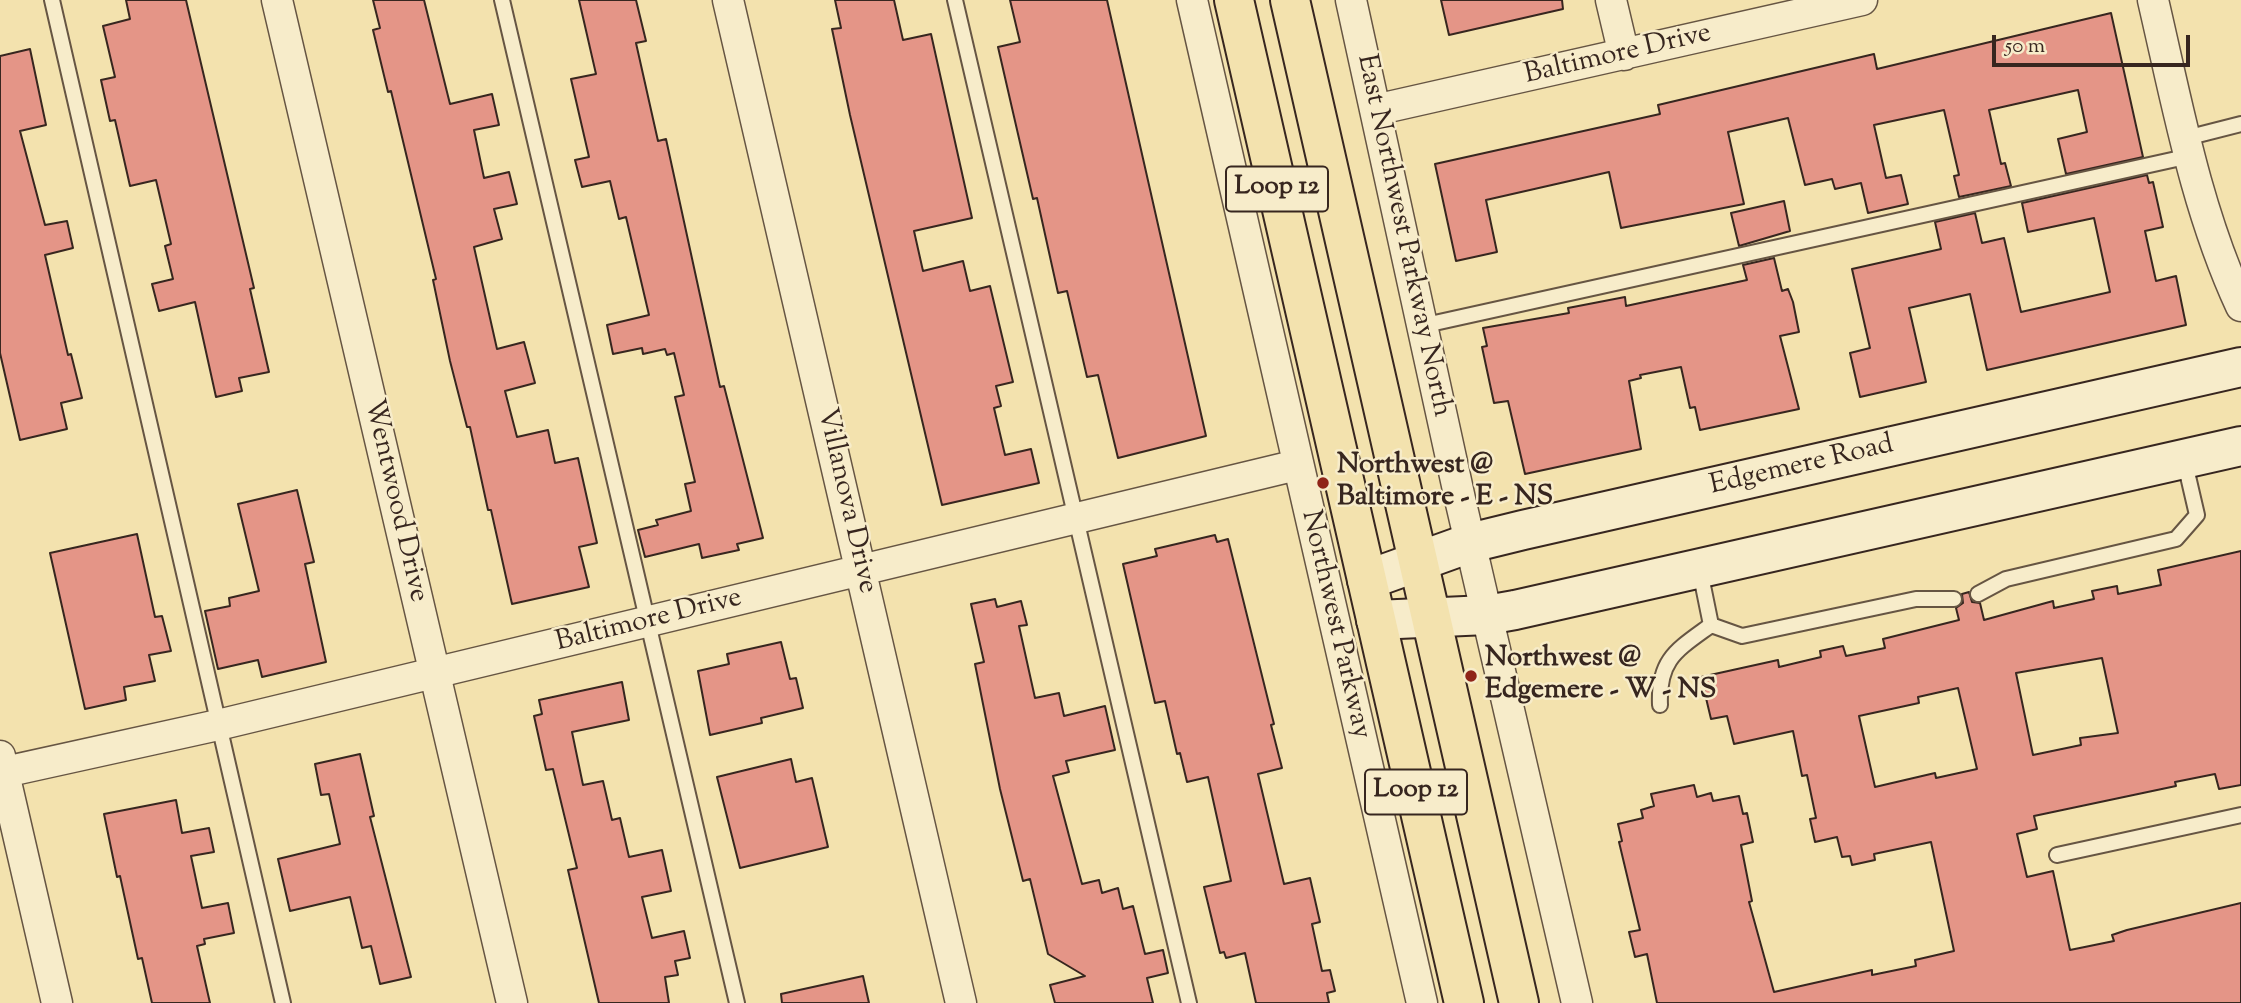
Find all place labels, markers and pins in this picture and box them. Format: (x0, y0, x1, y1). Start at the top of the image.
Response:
place label: Northwest @ Baltimore - E - NS (1337, 450, 1553, 516)
marker: Northwest @ Baltimore - E - NS (1315, 475, 1331, 491)
place label: Northwest @ Edgemere - W - NS (1485, 643, 1717, 709)
marker: Northwest @ Edgemere - W - NS (1463, 668, 1479, 684)

